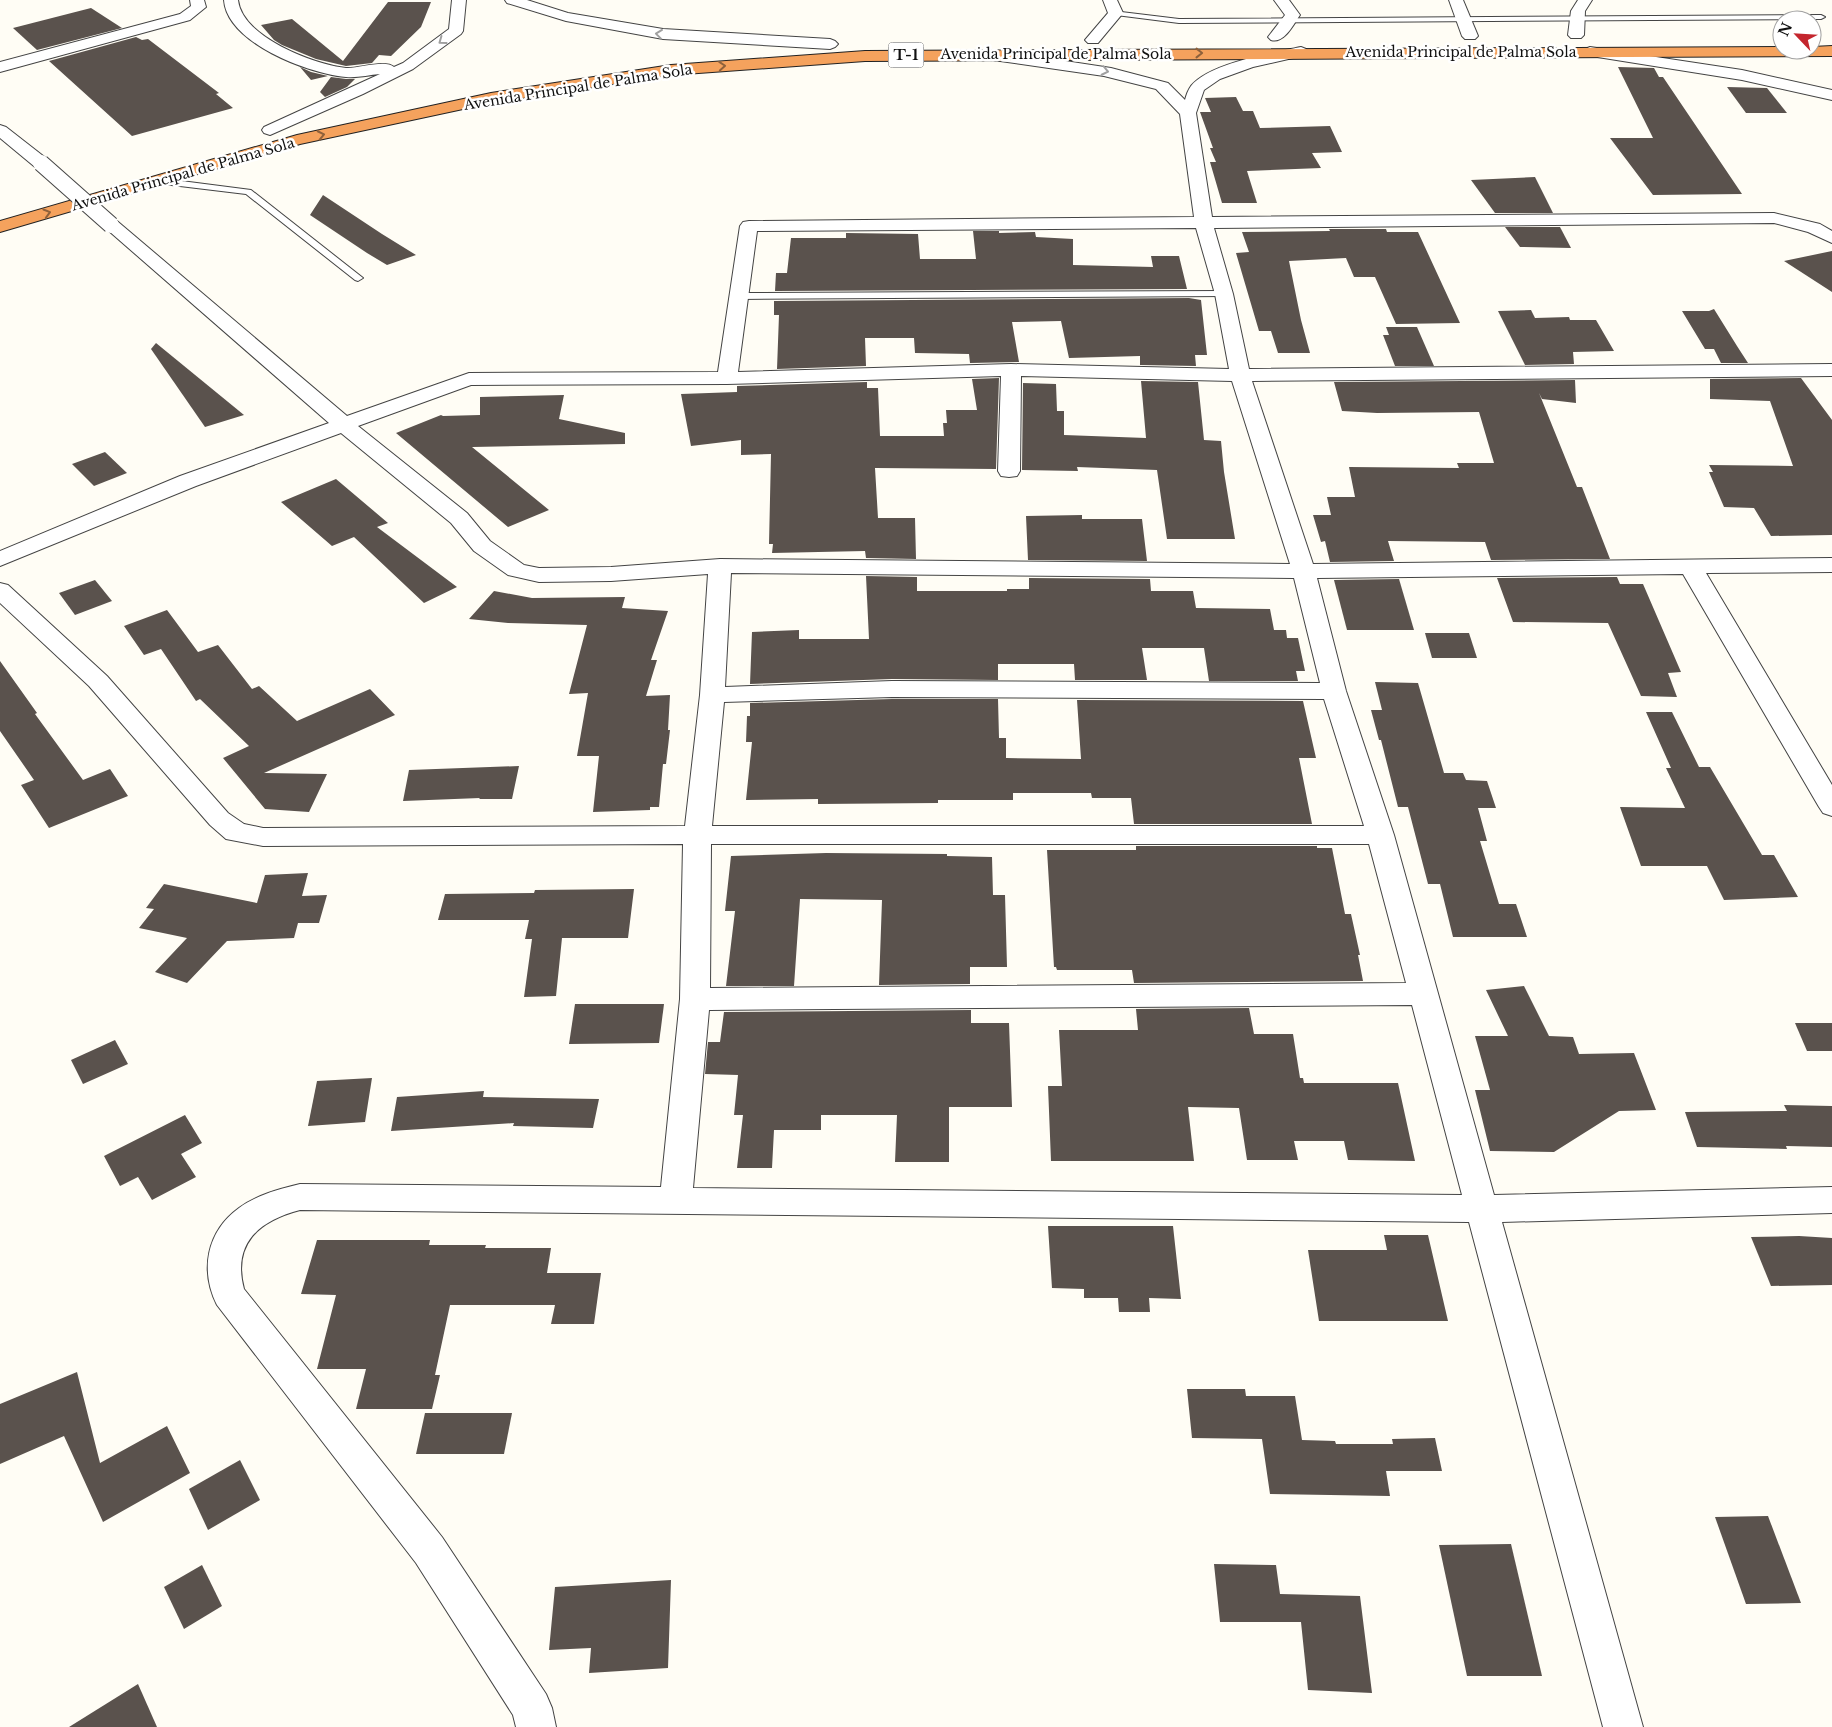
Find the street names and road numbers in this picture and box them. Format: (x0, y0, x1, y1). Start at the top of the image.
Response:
road number: T-1 (888, 42, 924, 68)
street label: Avenida Principal de Palma Sola (1345, 43, 1577, 61)
street label: Avenida Principal de Palma Sola (940, 45, 1172, 63)
street label: Avenida Principal de Palma Sola (462, 60, 694, 114)
street label: Avenida Principal de Palma Sola (69, 133, 297, 215)

